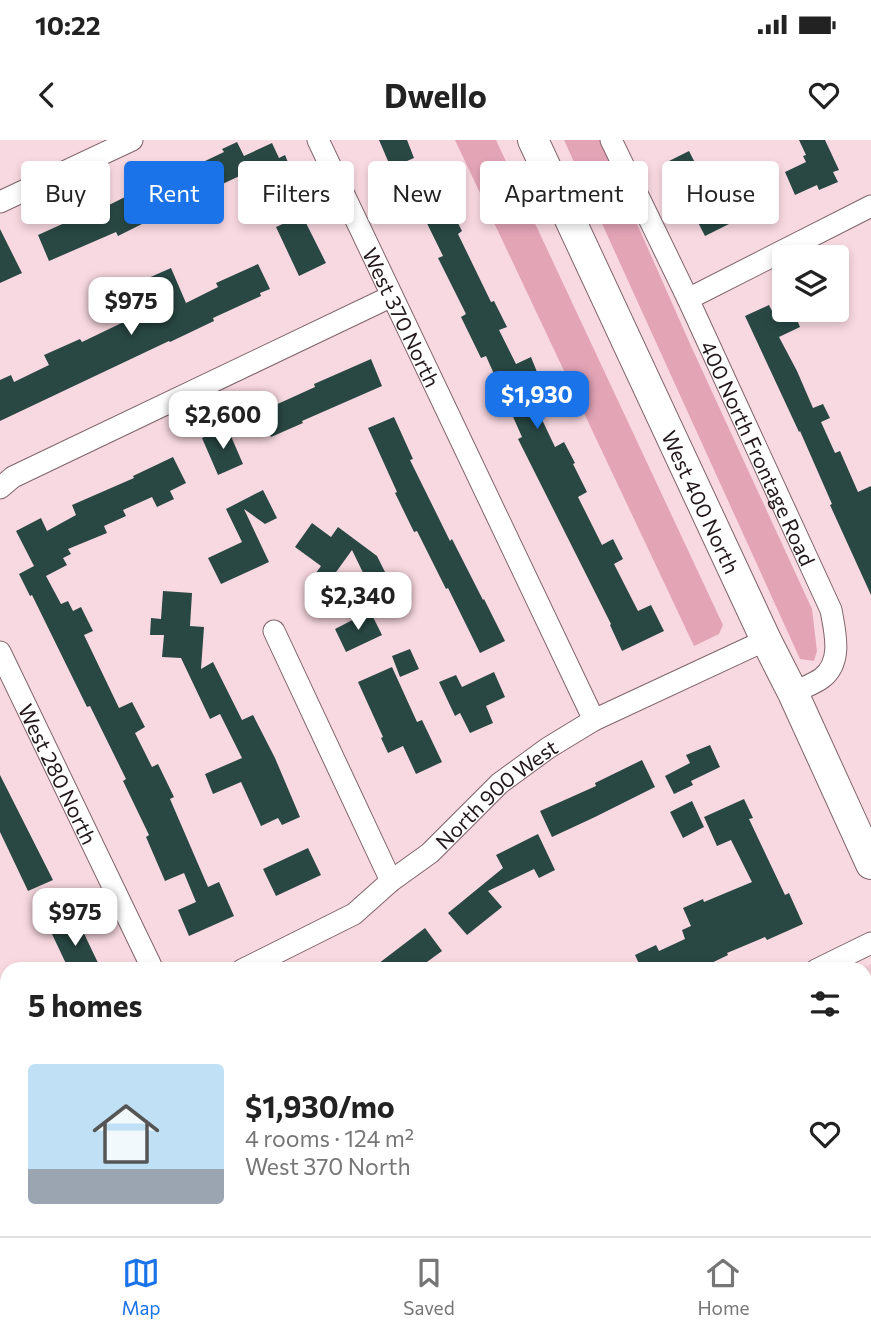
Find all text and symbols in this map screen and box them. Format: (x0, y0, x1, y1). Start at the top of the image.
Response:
text: 10:22 (35, 9, 101, 40)
text: Dwello (384, 75, 487, 115)
icon: back (28, 76, 66, 114)
icon: heart (805, 76, 843, 114)
chip: Buy (21, 161, 110, 224)
chip: Rent (124, 161, 224, 224)
chip: Filters (238, 161, 354, 224)
chip: New (368, 161, 466, 224)
chip: Apartment (480, 161, 648, 224)
chip: House (662, 161, 779, 224)
street label: West 370 North (358, 243, 446, 391)
map controls (772, 245, 849, 322)
button: layers (772, 245, 849, 322)
pin: $975 (90, 278, 172, 337)
text: $975 (104, 286, 158, 314)
street label: 400 North Frontage Road (696, 336, 821, 569)
pin: $1,930 (480, 372, 594, 431)
text: $1,930 (501, 380, 573, 408)
pin: $2,600 (166, 392, 280, 451)
text: $2,600 (185, 400, 261, 428)
street label: West 400 North (658, 426, 746, 577)
pin: $2,340 (301, 573, 415, 632)
text: $2,340 (321, 581, 395, 609)
street label: West 280 North (14, 699, 103, 848)
street label: North 900 West (429, 733, 562, 854)
pin: $975 (34, 888, 116, 948)
text: $975 (48, 897, 102, 925)
icon: filters (806, 985, 844, 1023)
text: 5 homes (28, 986, 142, 1023)
text: $1,930/mo (245, 1087, 395, 1124)
icon: home (84, 1092, 168, 1176)
icon: heart (806, 1115, 844, 1153)
text: 4 rooms · 124 m² (245, 1124, 414, 1152)
text: West 370 North (245, 1152, 411, 1180)
tab: Map (121, 1254, 161, 1319)
tab: Saved (403, 1254, 455, 1319)
tab: Home (697, 1254, 750, 1319)

